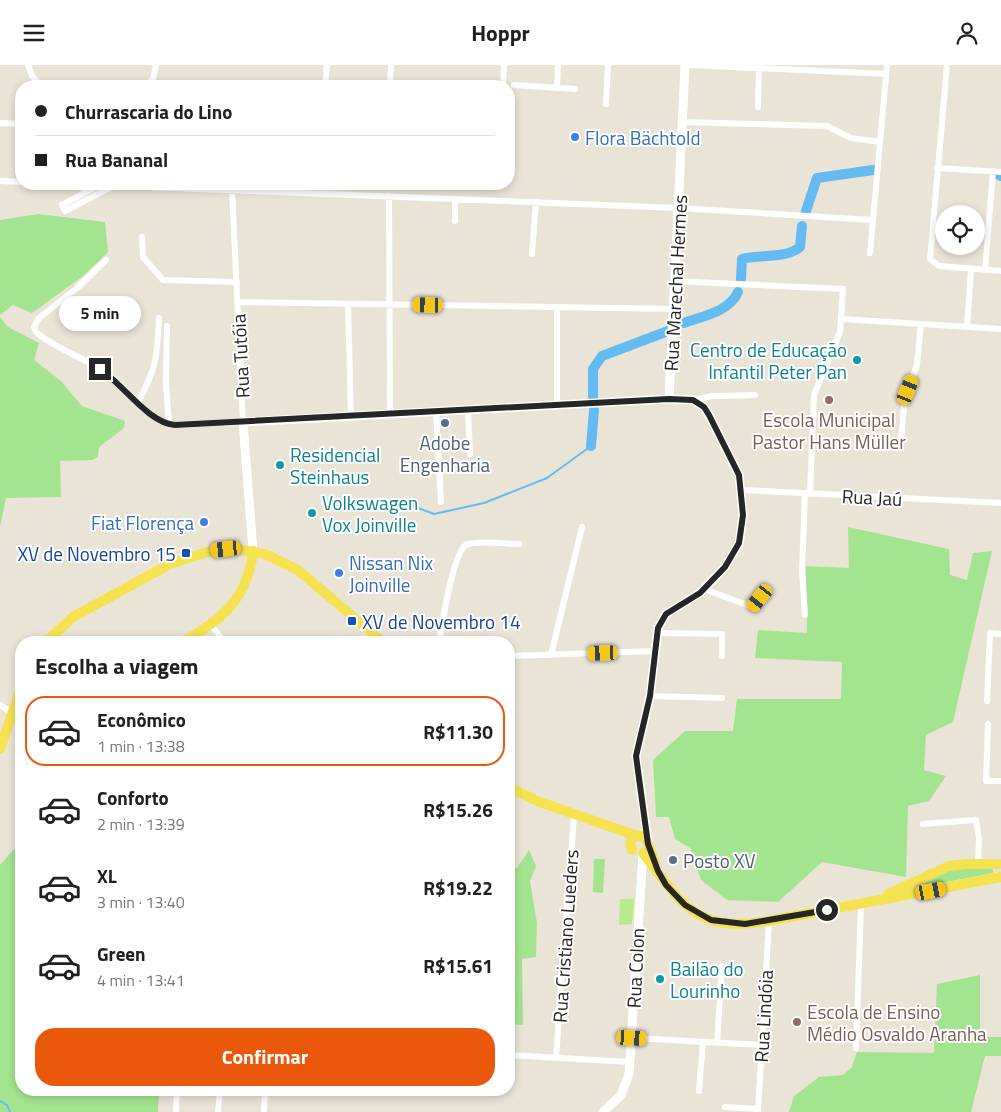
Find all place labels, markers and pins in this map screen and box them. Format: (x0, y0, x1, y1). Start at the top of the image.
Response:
place label: Flora Bächtold (585, 123, 700, 152)
marker: Flora Bächtold (569, 131, 581, 143)
place label: Centro de Educação Infantil Peter Pan (690, 335, 847, 386)
marker: Centro de Educação Infantil Peter Pan (851, 354, 863, 366)
marker: Escola Municipal Pastor Hans Müller (823, 394, 835, 406)
place label: Escola Municipal Pastor Hans Müller (752, 405, 906, 456)
marker: Adobe Engenharia (439, 417, 451, 429)
place label: Adobe Engenharia (400, 428, 491, 479)
place label: Residencial Steinhaus (290, 440, 380, 491)
marker: Residencial Steinhaus (274, 459, 286, 471)
place label: Volkswagen Vox Joinville (322, 488, 418, 539)
marker: Volkswagen Vox Joinville (306, 507, 318, 519)
place label: Fiat Florença (91, 508, 194, 537)
marker: Fiat Florença (198, 516, 210, 528)
place label: XV de Novembro 15 (17, 539, 176, 568)
marker: XV de Novembro 15 (180, 547, 192, 559)
place label: Nissan Nix Joinville (349, 548, 434, 599)
marker: Nissan Nix Joinville (333, 567, 345, 579)
place label: XV de Novembro 14 (362, 607, 521, 636)
marker: XV de Novembro 14 (346, 615, 358, 627)
place label: Posto XV (683, 846, 756, 875)
marker: Posto XV (667, 854, 679, 866)
place label: Bailão do Lourinho (670, 954, 744, 1005)
marker: Bailão do Lourinho (654, 973, 666, 985)
place label: Escola de Ensino Médio Osvaldo Aranha (807, 997, 987, 1048)
marker: Escola de Ensino Médio Osvaldo Aranha (791, 1016, 803, 1028)

